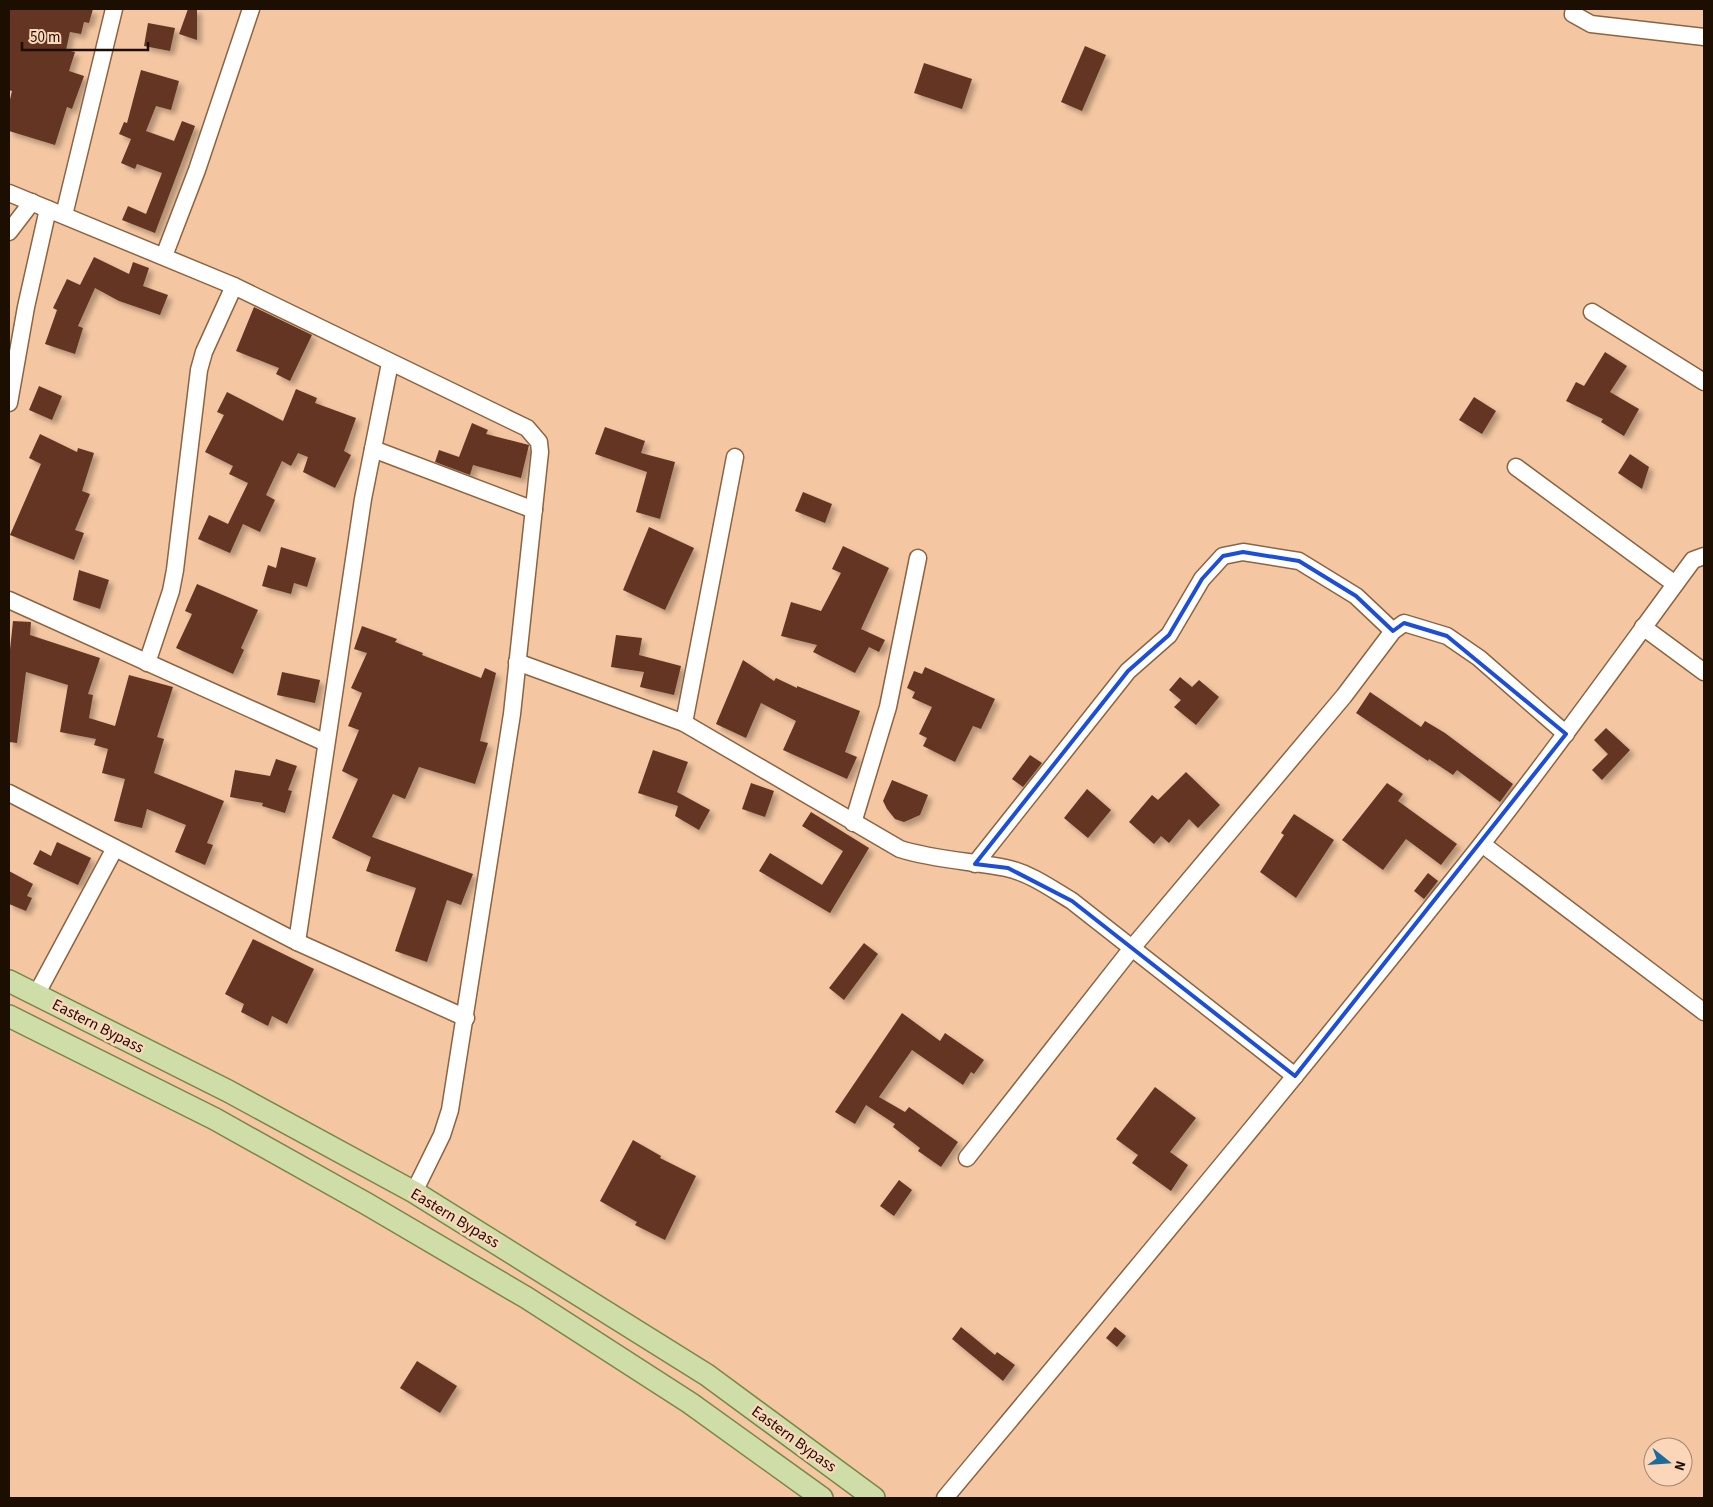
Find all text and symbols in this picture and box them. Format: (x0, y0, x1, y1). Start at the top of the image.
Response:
scale bar (22, 20, 149, 52)
text: 50 m (30, 27, 60, 48)
street label: Eastern Bypass (48, 993, 148, 1059)
street label: Eastern Bypass (406, 1183, 504, 1253)
street label: Eastern Bypass (747, 1401, 841, 1478)
north arrow (1643, 1437, 1693, 1487)
text: N (1669, 1458, 1690, 1473)

